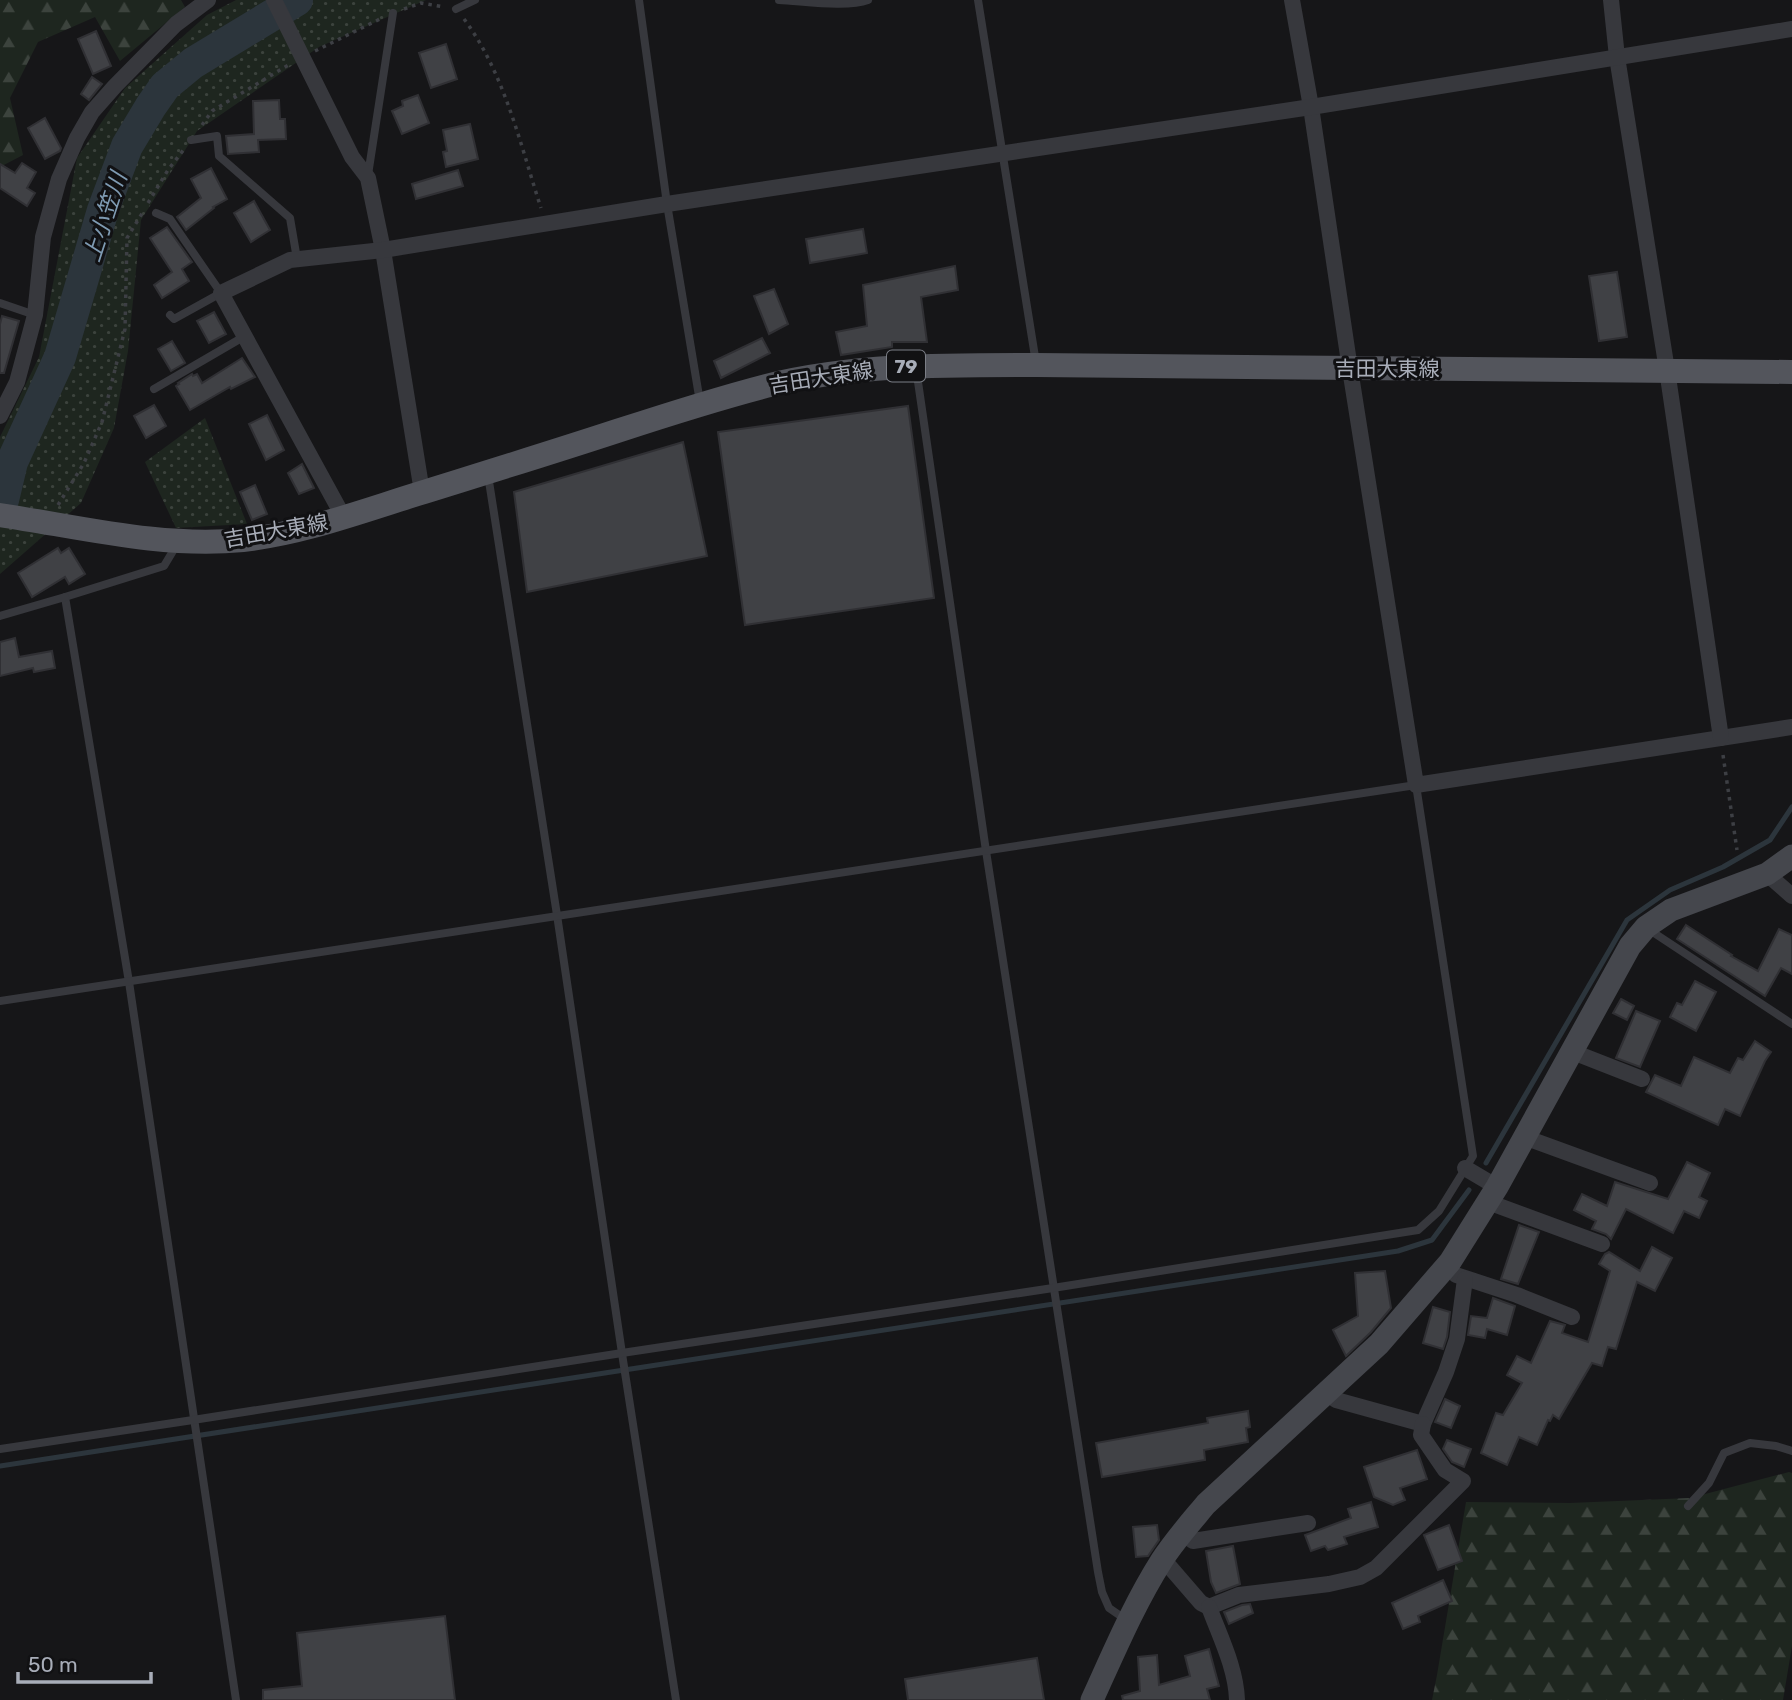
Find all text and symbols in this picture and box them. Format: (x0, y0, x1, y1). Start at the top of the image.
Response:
water label: 上小笠川 (77, 166, 133, 265)
road number: 79 (887, 350, 925, 382)
street label: 吉田大東線 (1335, 356, 1440, 381)
street label: 吉田大東線 (767, 357, 875, 398)
street label: 吉田大東線 (222, 509, 330, 552)
scale bar (18, 1640, 150, 1684)
text: 50 m (28, 1652, 78, 1677)

